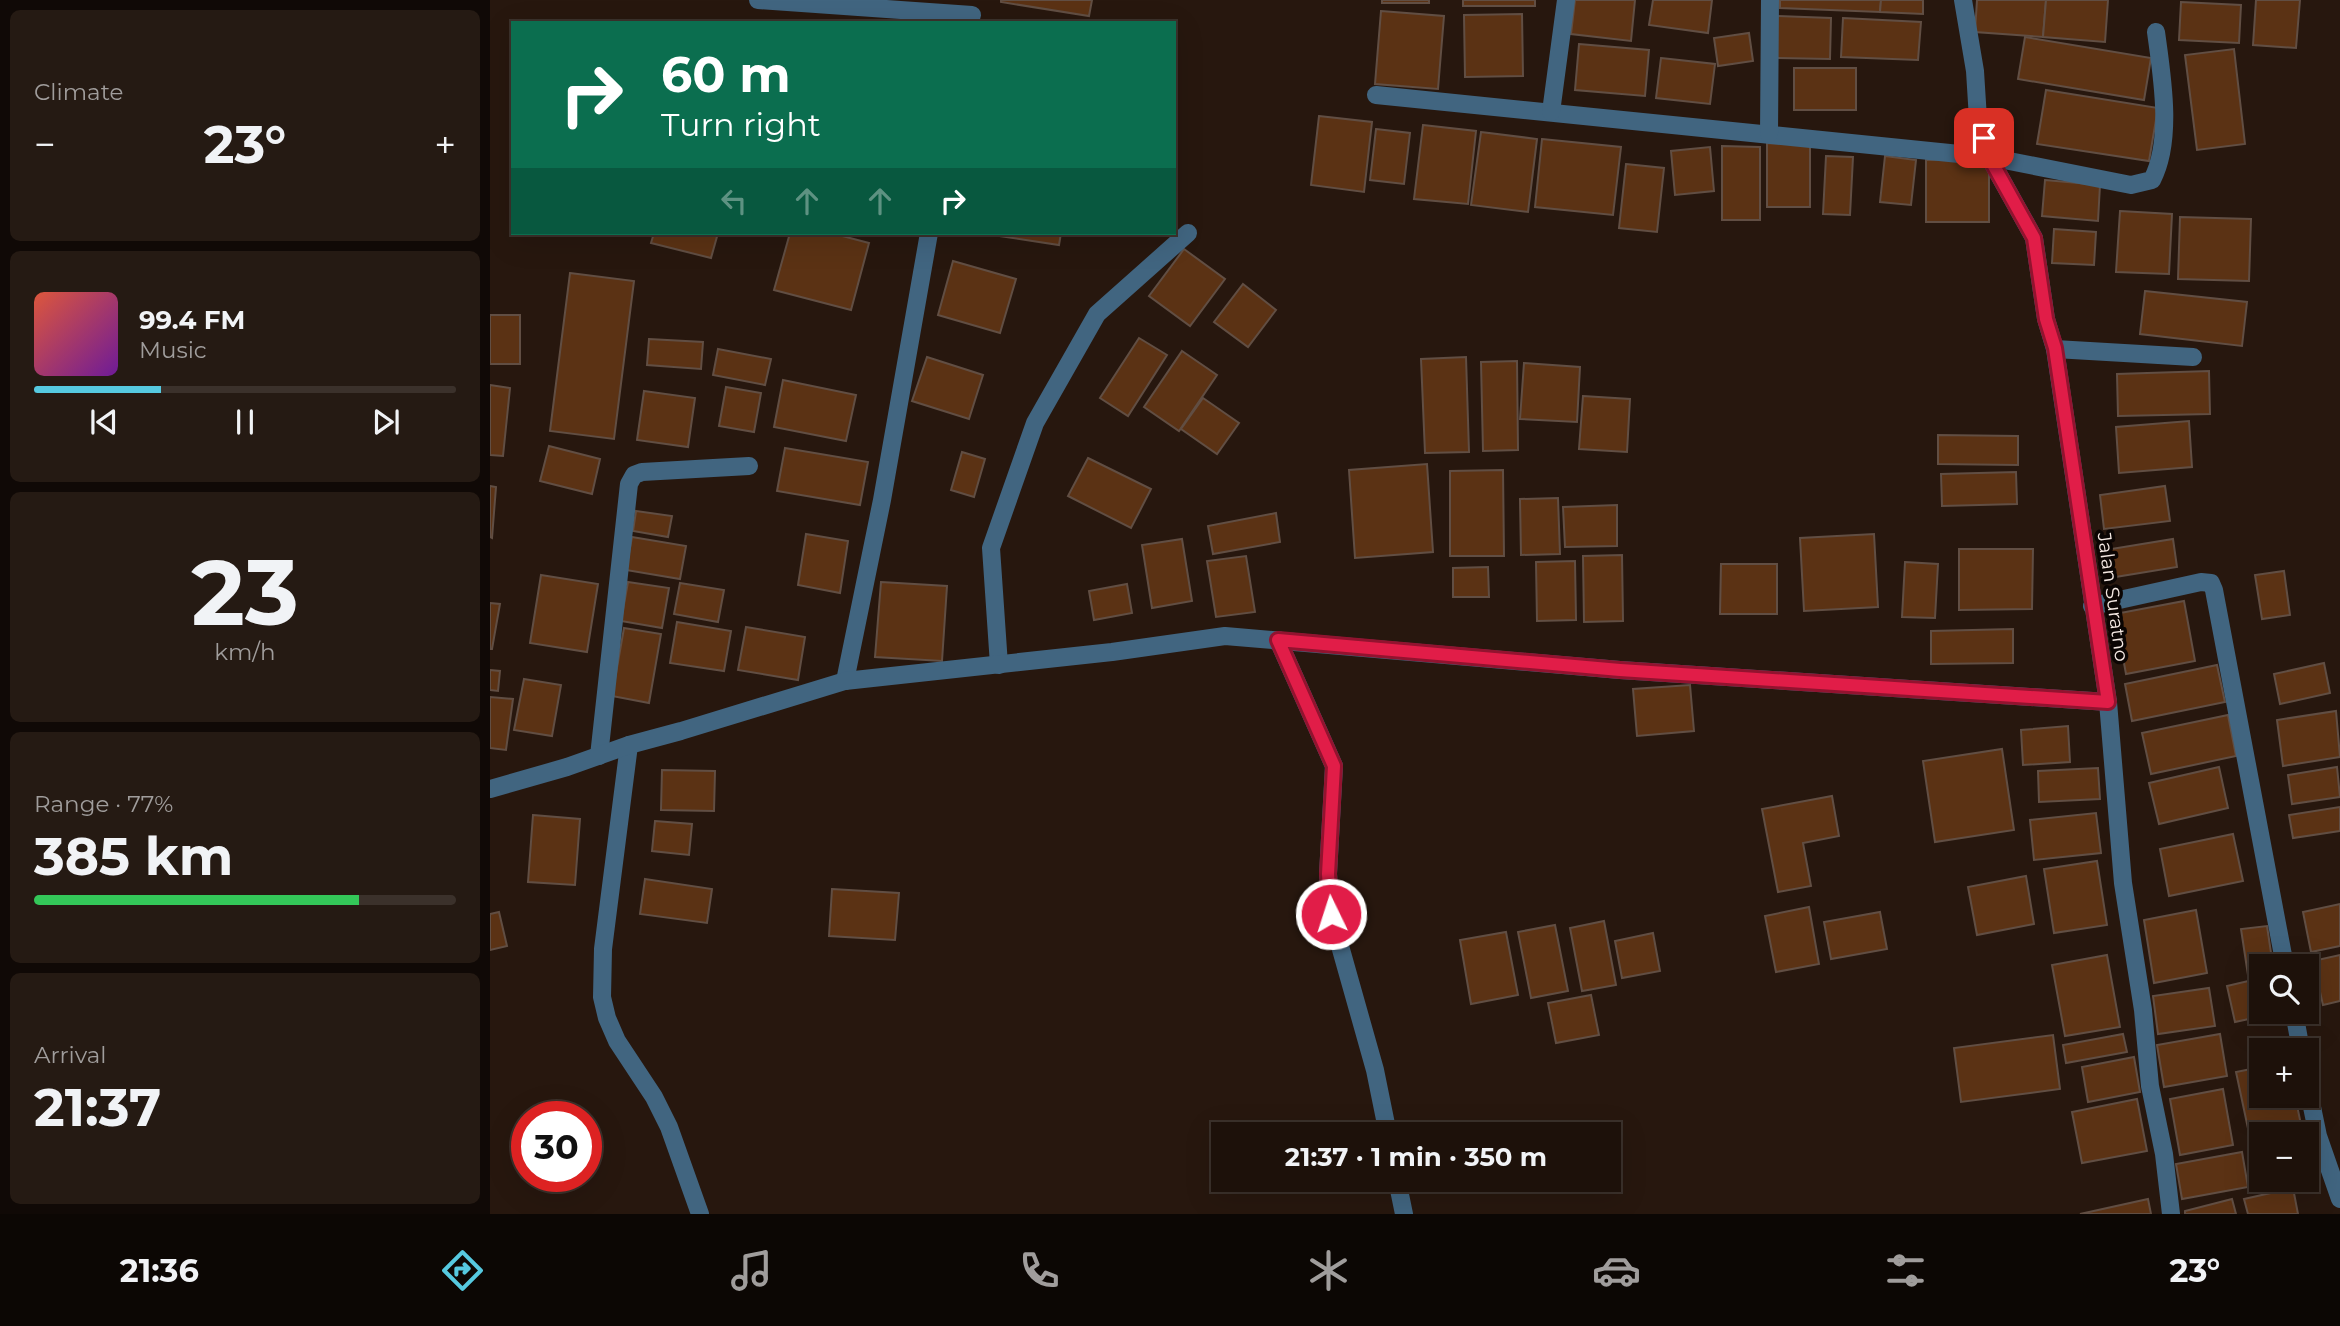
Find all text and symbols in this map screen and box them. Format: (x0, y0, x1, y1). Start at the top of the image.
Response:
text: 60 m (661, 45, 791, 104)
icon: right (546, 49, 637, 140)
text: Climate (34, 78, 123, 106)
text: Turn right (661, 105, 821, 144)
pin (1954, 108, 2014, 168)
text: 23° (204, 113, 286, 176)
icon: arrive (1965, 119, 2003, 157)
text: − (34, 121, 56, 168)
text: + (434, 121, 456, 168)
icon: left (715, 182, 753, 220)
icon: ahead (788, 182, 826, 220)
icon: ahead (861, 182, 899, 220)
icon: right (934, 182, 972, 220)
text: 99.4 FM (139, 304, 245, 336)
text: Music (139, 336, 207, 364)
icon: previous (85, 403, 123, 441)
icon: pause (226, 403, 264, 441)
icon: next (367, 403, 405, 441)
street label: Jalan Suratno (2092, 530, 2133, 663)
text: 23 (191, 537, 299, 648)
text: km/h (214, 638, 276, 666)
text: Range · 77% (34, 790, 173, 818)
text: 385 km (34, 825, 233, 888)
position arrow (1294, 877, 1368, 951)
map controls (2249, 954, 2319, 1192)
button: search (2249, 954, 2319, 1024)
button: + (2249, 1038, 2319, 1108)
text: Arrival (34, 1041, 107, 1069)
text: 21:37 (34, 1076, 161, 1139)
speed limit sign: 30 (511, 1101, 602, 1192)
button: − (2249, 1122, 2319, 1192)
text: 21:37 · 1 min · 350 m (1285, 1141, 1547, 1173)
icon: directions (438, 1246, 487, 1295)
icon: music (727, 1246, 776, 1295)
icon: phone (1015, 1246, 1064, 1295)
icon: climate (1304, 1246, 1353, 1295)
icon: car (1592, 1246, 1641, 1295)
icon: filters (1881, 1246, 1930, 1295)
text: 21:36 (120, 1251, 199, 1290)
text: 23° (2170, 1251, 2220, 1290)

